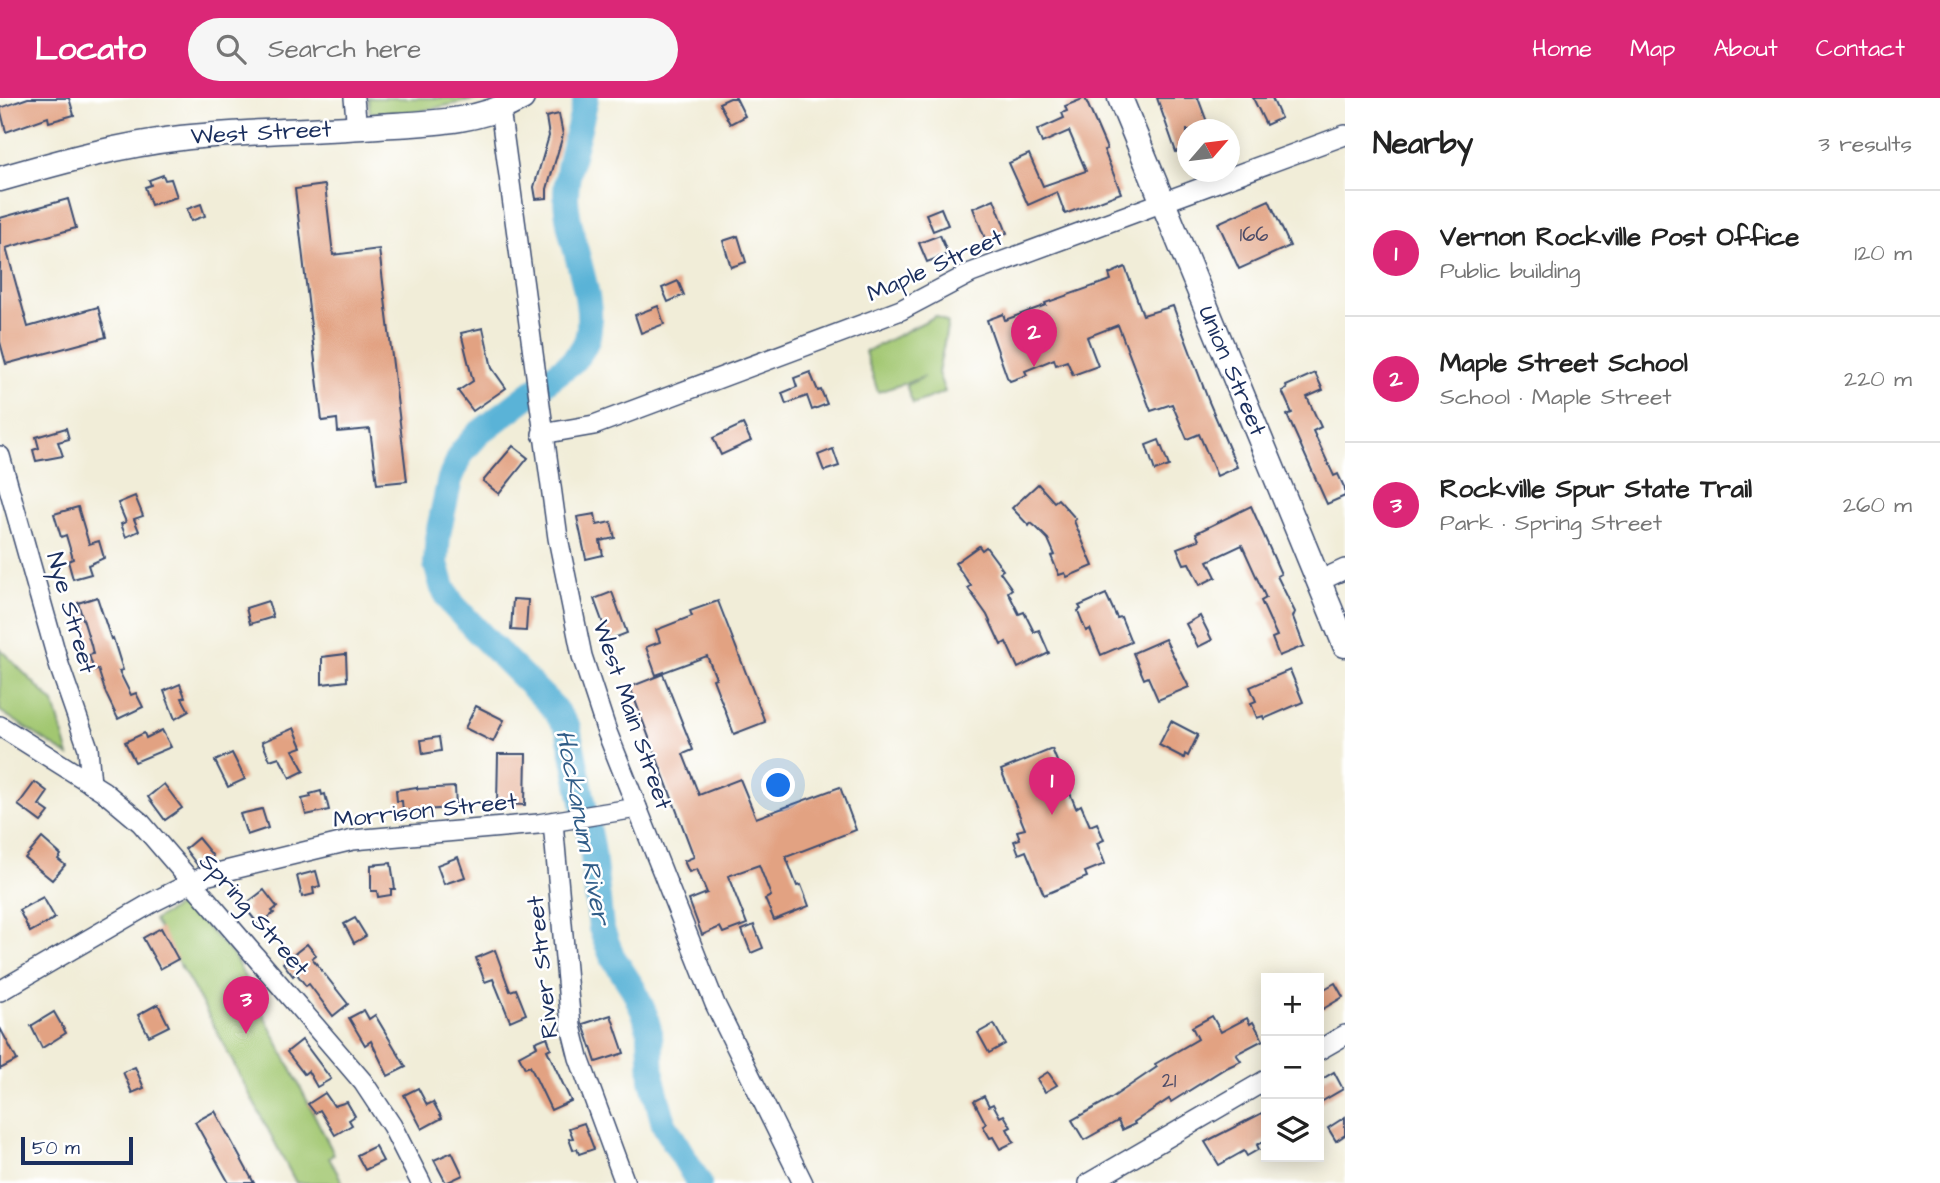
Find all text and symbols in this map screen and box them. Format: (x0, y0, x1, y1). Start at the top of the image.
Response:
search box (188, 18, 678, 81)
text: Locato (35, 26, 146, 72)
icon: search (212, 30, 250, 68)
text: Search here (268, 31, 421, 67)
text: Home (1532, 32, 1592, 66)
text: Map (1630, 32, 1675, 66)
text: About (1713, 32, 1778, 66)
text: Contact (1816, 32, 1905, 66)
street label: West Street (190, 112, 333, 154)
north arrow (1177, 119, 1240, 182)
text: Nearby (1373, 123, 1473, 165)
text: 3 results (1818, 128, 1912, 160)
text: Vernon Rockville Post Office (1440, 219, 1799, 255)
house number: 166 (1239, 220, 1269, 249)
street label: Maple Street (861, 221, 1009, 311)
text: 1 (1395, 237, 1397, 269)
text: 120 m (1854, 237, 1912, 269)
text: Public building (1440, 255, 1580, 287)
street label: Union Street (1189, 301, 1275, 442)
pin: 2 (1011, 309, 1057, 367)
text: Maple Street School (1440, 345, 1688, 381)
text: 2 (1389, 363, 1403, 395)
text: 220 m (1844, 363, 1912, 395)
text: School · Maple Street (1440, 381, 1672, 413)
text: Rockville Spur State Trail (1440, 471, 1752, 507)
text: 3 (1390, 489, 1402, 521)
text: 260 m (1843, 489, 1912, 521)
text: Park · Spring Street (1440, 507, 1662, 539)
street label: Nye Street (36, 548, 105, 678)
street label: West Main Street (584, 616, 680, 815)
water label: Hockanum River (547, 727, 620, 930)
pin: 1 (1029, 757, 1075, 815)
your location (761, 768, 795, 802)
street label: Morrison Street (331, 784, 519, 838)
street label: Spring Street (190, 846, 317, 985)
street label: River Street (519, 894, 567, 1040)
map controls (1261, 973, 1324, 1162)
button: + (1261, 973, 1324, 1036)
pin: 3 (223, 976, 269, 1034)
button: − (1261, 1036, 1324, 1099)
house number: 21 (1162, 1066, 1177, 1095)
button: layers (1261, 1099, 1324, 1162)
scale bar (21, 1134, 133, 1166)
text: 50 m (32, 1135, 80, 1162)

